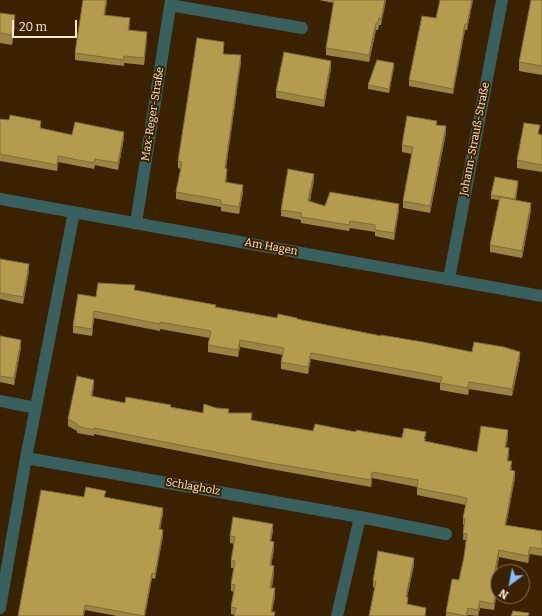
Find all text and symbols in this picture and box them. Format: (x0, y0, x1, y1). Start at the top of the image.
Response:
scale bar (14, 12, 79, 38)
text: 20 m (19, 20, 47, 34)
street label: Max-Reger-Straße (139, 66, 167, 162)
street label: Johann-Strauß-Straße (457, 81, 493, 197)
street label: Am Hagen (243, 236, 299, 258)
street label: Schlagholz (165, 476, 221, 498)
north arrow (490, 564, 530, 604)
text: N (497, 586, 511, 602)

